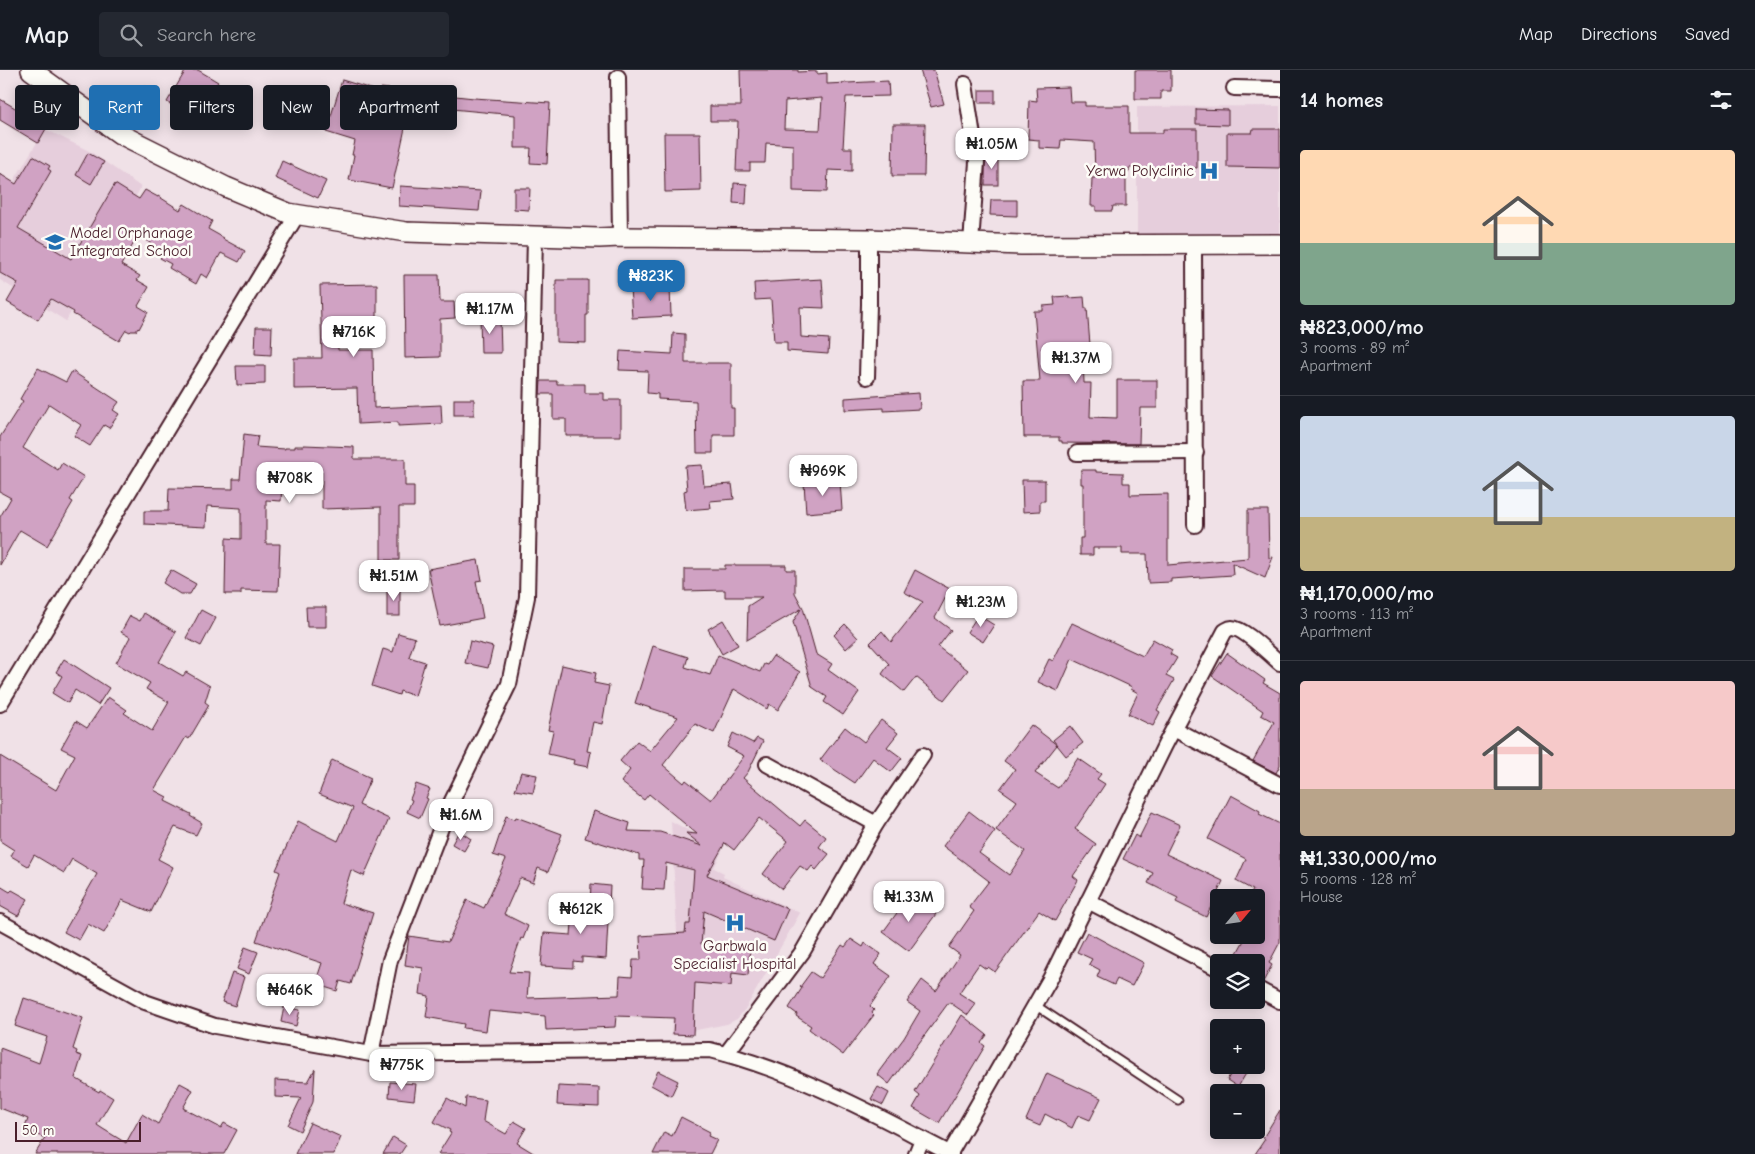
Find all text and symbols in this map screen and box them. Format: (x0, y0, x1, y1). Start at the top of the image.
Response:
search box (99, 12, 449, 57)
text: Map (25, 21, 69, 49)
icon: search (117, 21, 145, 49)
text: Search here (157, 24, 256, 46)
text: Map (1519, 24, 1553, 45)
text: Directions (1581, 24, 1657, 45)
text: Saved (1685, 24, 1730, 45)
chip: Buy (15, 85, 79, 130)
chip: Rent (89, 85, 160, 130)
chip: Filters (170, 85, 253, 130)
chip: New (263, 85, 330, 130)
chip: Apartment (340, 85, 457, 130)
icon: filters (1707, 86, 1735, 114)
text: 14 homes (1300, 88, 1383, 112)
pin: ₦1.05M (951, 128, 1033, 170)
text: ₦1.05M (966, 135, 1018, 153)
hospital icon: Yerwa Polyclinic (1198, 160, 1220, 182)
place label: Yerwa Polyclinic (1086, 162, 1194, 180)
icon: home (1473, 183, 1563, 273)
place label: Model Orphanage Integrated School (70, 224, 193, 260)
school or university icon: Model Orphanage Integrated School (44, 231, 66, 253)
pin: ₦823K (616, 260, 686, 302)
text: ₦823K (629, 267, 673, 285)
pin: ₦1.17M (449, 292, 531, 335)
text: ₦1.17M (466, 300, 514, 318)
text: ₦823,000/mo (1300, 315, 1424, 339)
pin: ₦716K (319, 316, 389, 358)
text: ₦716K (333, 323, 375, 341)
text: 3 rooms · 89 m² (1300, 339, 1409, 357)
pin: ₦1.37M (1035, 342, 1117, 384)
text: ₦1.37M (1052, 349, 1100, 367)
text: Apartment (1300, 357, 1372, 375)
icon: home (1473, 448, 1563, 538)
pin: ₦969K (788, 454, 858, 497)
pin: ₦708K (255, 462, 325, 504)
text: ₦969K (800, 462, 846, 480)
text: ₦708K (267, 469, 313, 487)
pin: ₦1.51M (353, 560, 435, 602)
text: ₦1.51M (370, 567, 418, 585)
text: ₦1,170,000/mo (1300, 581, 1434, 605)
pin: ₦1.23M (940, 586, 1022, 628)
text: ₦1.23M (956, 593, 1006, 611)
text: 3 rooms · 113 m² (1300, 605, 1413, 623)
text: Apartment (1300, 623, 1372, 641)
icon: home (1473, 713, 1563, 803)
pin: ₦1.6M (426, 798, 496, 841)
text: ₦1.6M (440, 806, 482, 824)
text: ₦1,330,000/mo (1300, 846, 1437, 870)
text: 5 rooms · 128 m² (1300, 870, 1416, 888)
pin: ₦1.33M (868, 880, 950, 923)
text: ₦1.33M (884, 888, 934, 906)
text: House (1300, 888, 1343, 906)
north arrow (1210, 889, 1265, 944)
map controls (1210, 889, 1265, 1139)
pin: ₦612K (546, 892, 616, 935)
text: ₦612K (559, 900, 603, 918)
hospital icon: Garbwala Specialist Hospital (724, 912, 746, 934)
place label: Garbwala Specialist Hospital (673, 937, 797, 973)
button: layers (1210, 954, 1265, 1009)
pin: ₦646K (255, 974, 325, 1016)
text: ₦646K (268, 981, 312, 999)
button: + (1210, 1019, 1265, 1074)
pin: ₦775K (367, 1048, 437, 1091)
text: ₦775K (380, 1056, 424, 1074)
button: − (1210, 1084, 1265, 1139)
scale bar (15, 1119, 141, 1142)
text: 50 m (22, 1122, 54, 1139)

